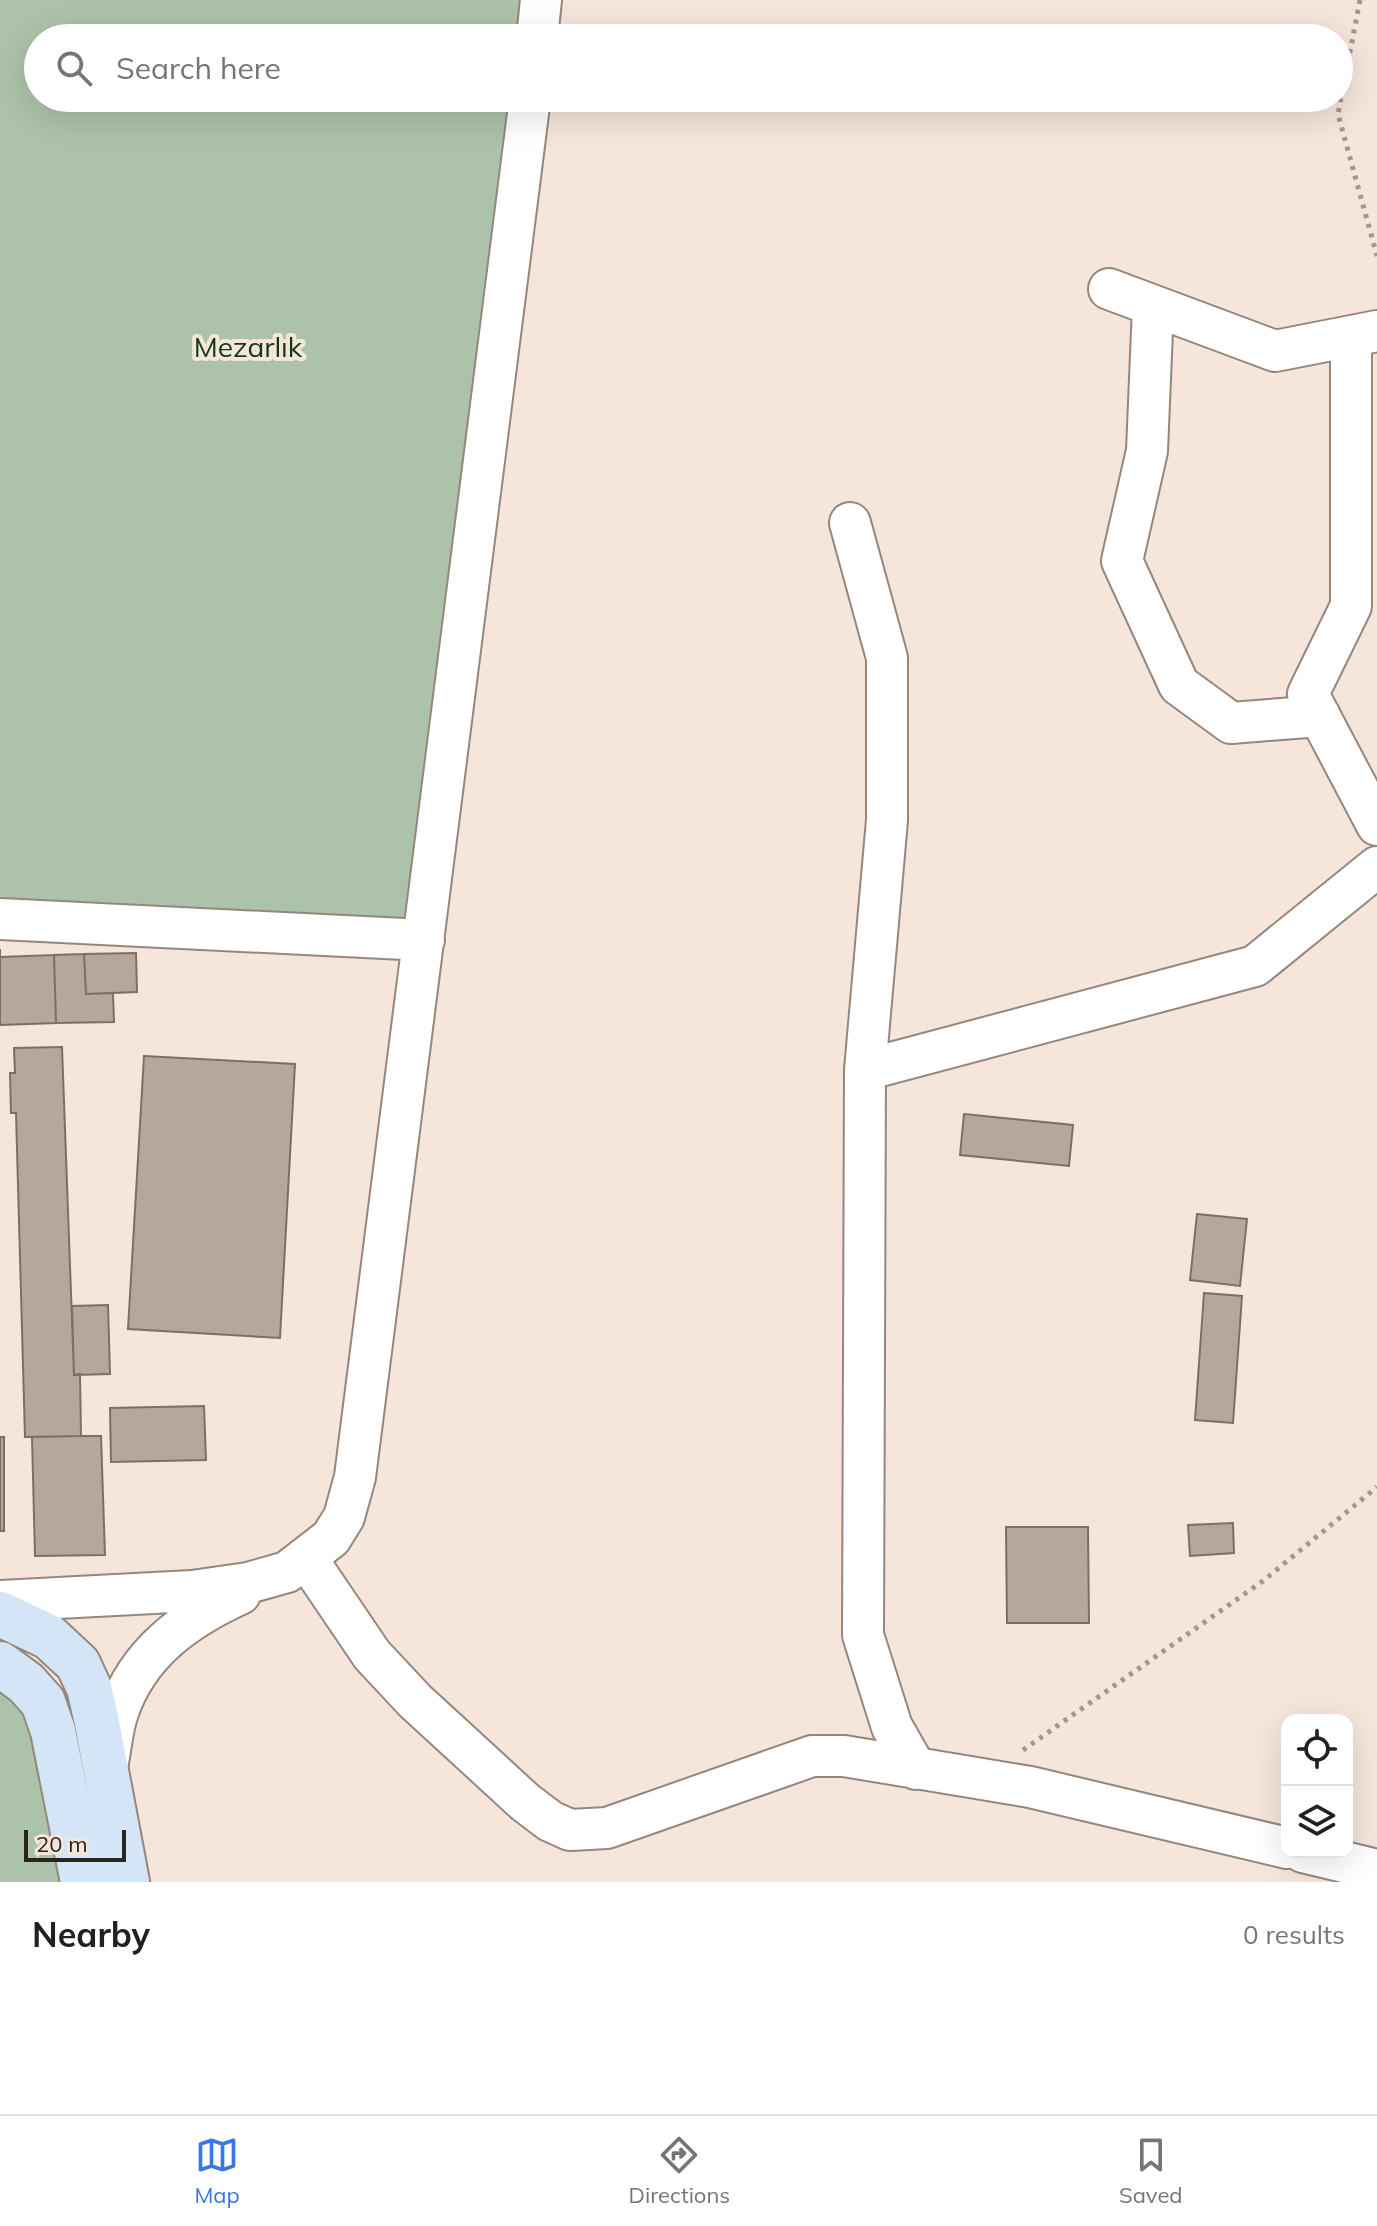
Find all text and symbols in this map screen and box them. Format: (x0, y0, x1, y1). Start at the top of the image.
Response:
search box (24, 24, 1353, 112)
icon: search (52, 46, 96, 90)
text: Search here (116, 49, 281, 87)
park label: Mezarlık (194, 329, 303, 364)
map controls (1281, 1714, 1353, 1858)
button: locate (1281, 1714, 1353, 1786)
button: layers (1281, 1786, 1353, 1858)
scale bar (24, 1826, 126, 1862)
text: 20 m (36, 1830, 87, 1858)
text: Nearby (32, 1913, 150, 1956)
text: 0 results (1243, 1918, 1345, 1951)
tab: Map (194, 2133, 240, 2209)
tab: Directions (629, 2133, 730, 2209)
tab: Saved (1119, 2133, 1183, 2209)

